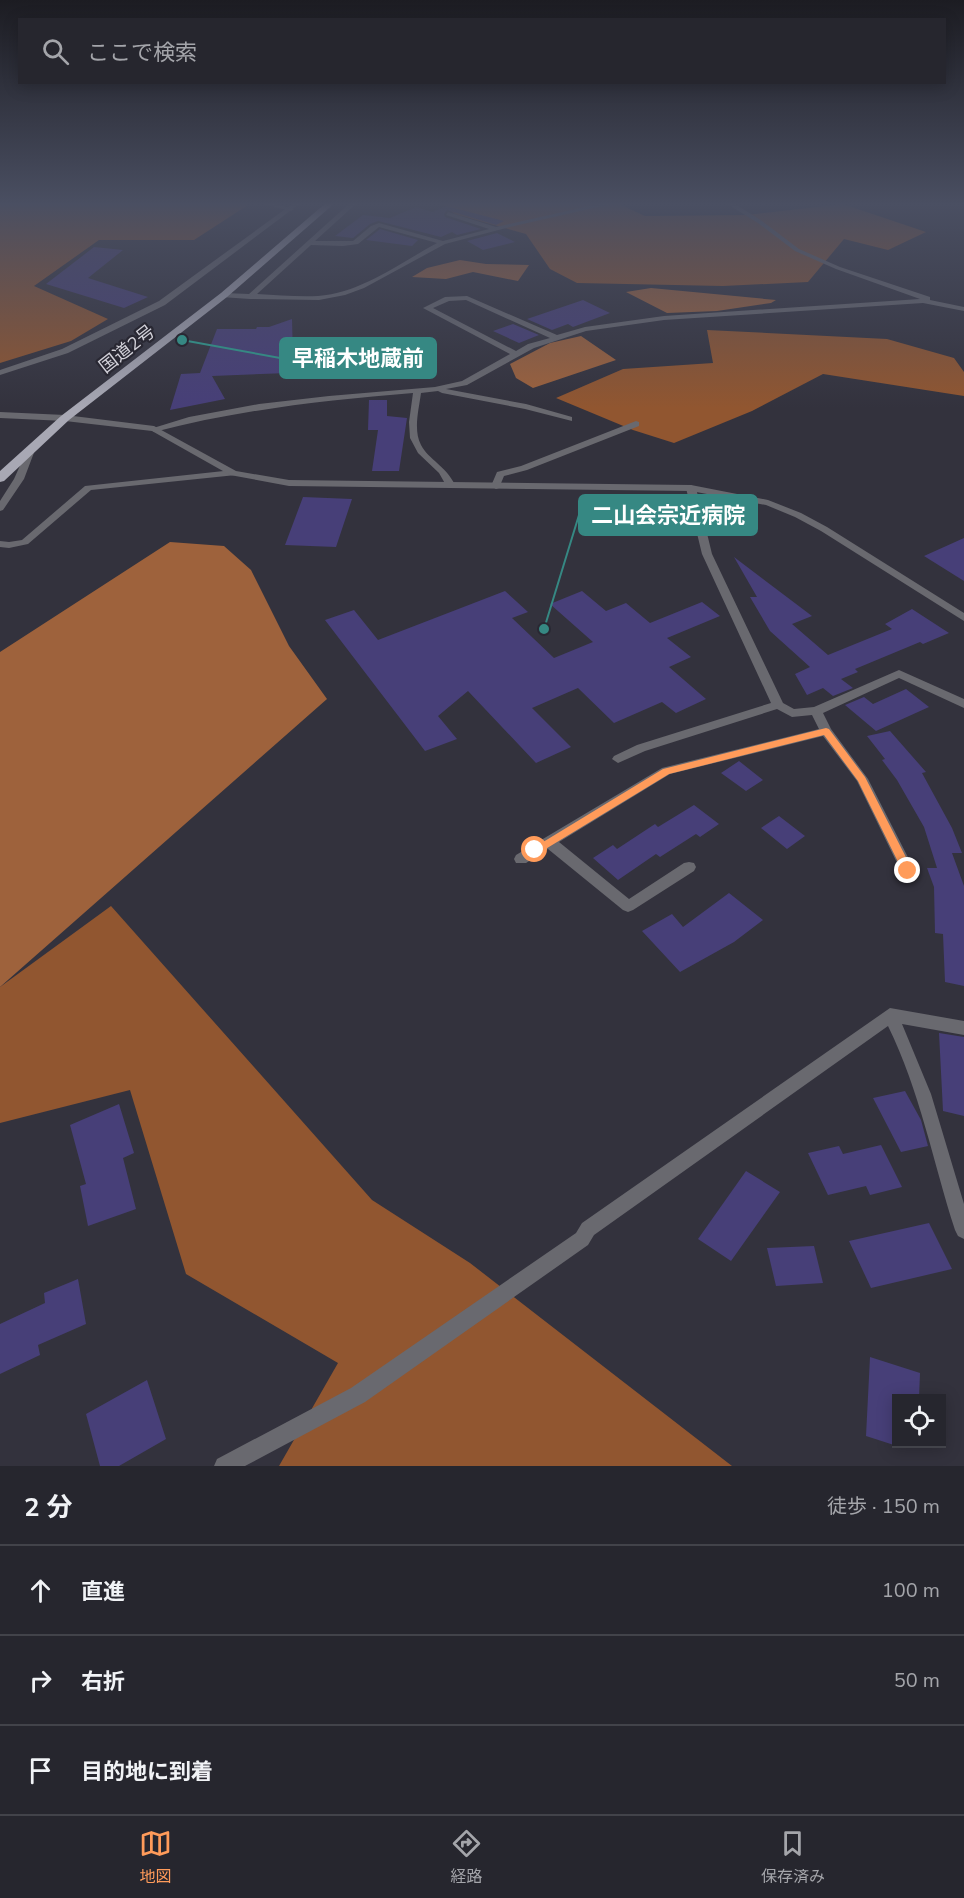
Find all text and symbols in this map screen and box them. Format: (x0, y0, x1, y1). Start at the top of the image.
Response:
search box (18, 18, 946, 84)
icon: search (39, 35, 72, 68)
text: ここで検索 (87, 38, 197, 68)
street label: 国道2号 (94, 320, 160, 378)
callout: 早稲木地蔵前 (280, 338, 436, 378)
text: 早稲木地蔵前 (292, 344, 424, 374)
callout: 二山会宗近病院 (579, 495, 757, 535)
text: 二山会宗近病院 (591, 501, 745, 531)
route start (521, 836, 547, 862)
route end (894, 857, 920, 883)
map controls (892, 1394, 946, 1448)
button: locate (892, 1394, 946, 1448)
text: 2 分 (24, 1490, 73, 1525)
text: 徒歩 · 150 m (827, 1493, 940, 1520)
icon: ahead (24, 1574, 57, 1607)
text: 直進 (81, 1577, 125, 1607)
text: 100 m (882, 1577, 940, 1604)
icon: right (24, 1664, 57, 1697)
text: 右折 (81, 1667, 125, 1697)
text: 50 m (894, 1667, 940, 1694)
icon: arrive (24, 1754, 57, 1787)
text: 目的地に到着 (81, 1757, 213, 1787)
tab: 地図 (139, 1827, 172, 1888)
tab: 経路 (450, 1827, 483, 1888)
tab: 保存済み (761, 1827, 825, 1888)

